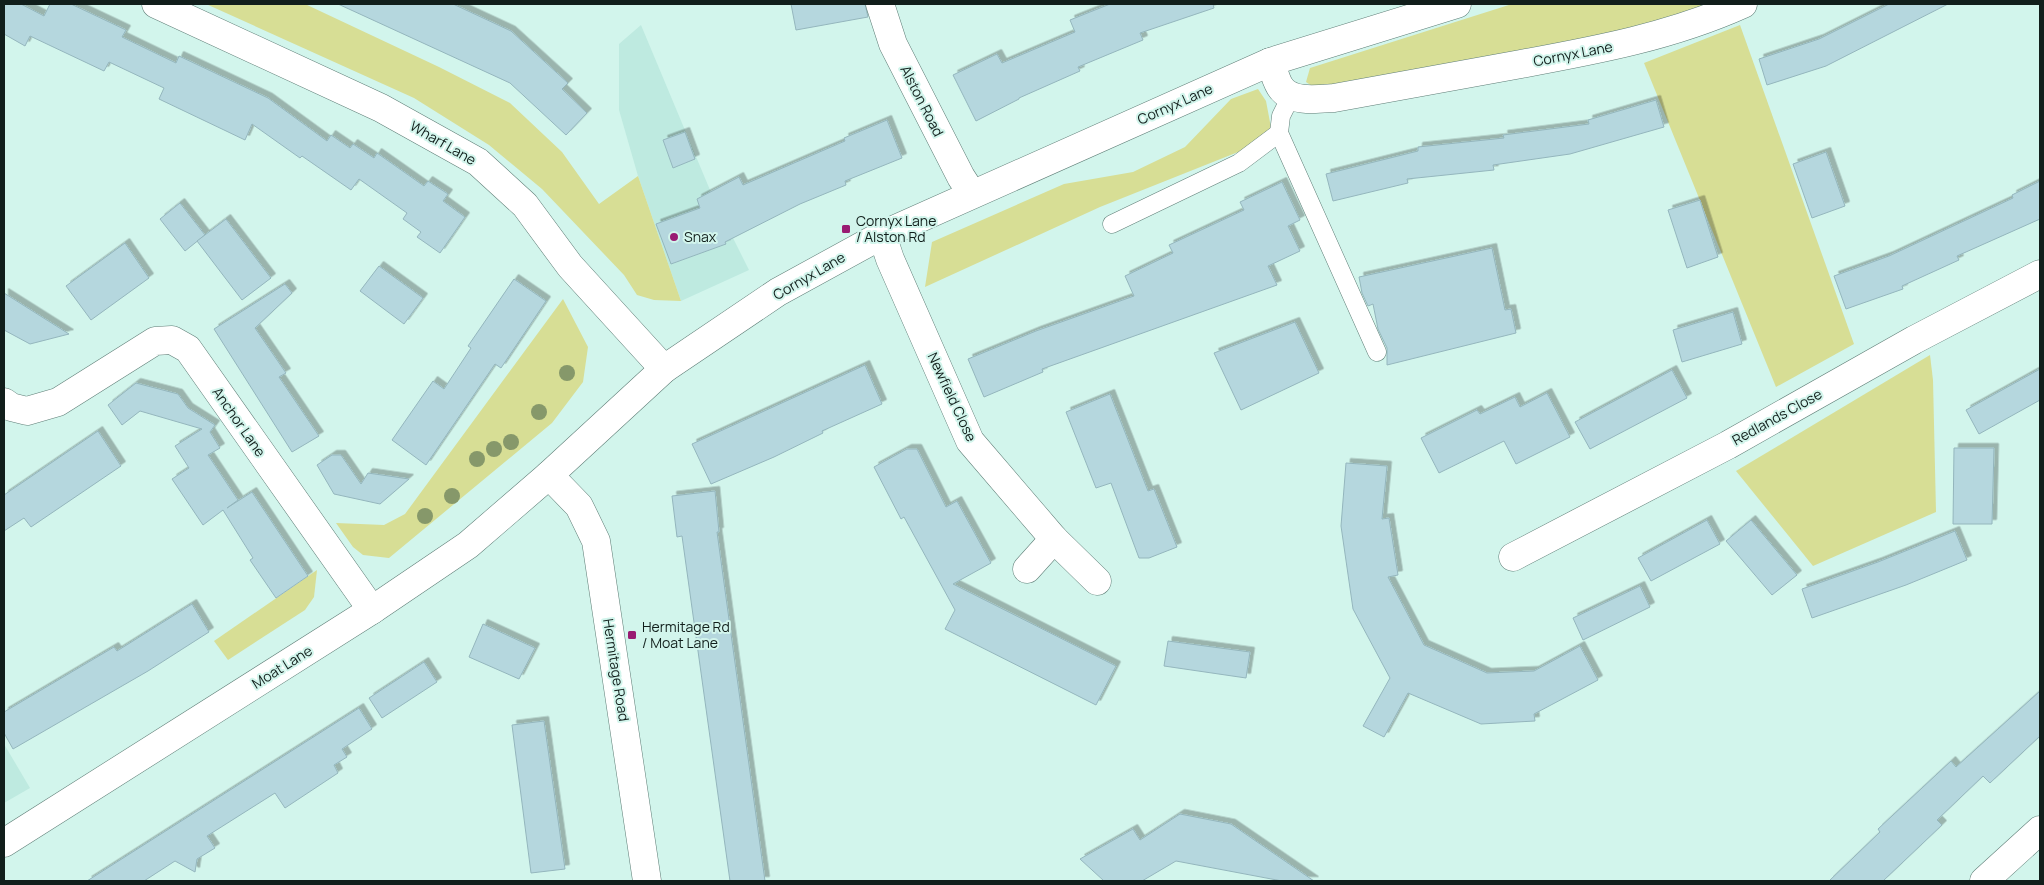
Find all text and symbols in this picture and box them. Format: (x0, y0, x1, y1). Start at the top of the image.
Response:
street label: Cornyx Lane (1532, 37, 1614, 70)
street label: Alston Road (896, 62, 948, 140)
street label: Cornyx Lane (1134, 79, 1215, 129)
street label: Wharf Lane (407, 116, 480, 169)
place label: Cornyx Lane / Alston Rd (856, 211, 936, 246)
marker: Cornyx Lane / Alston Rd (840, 223, 852, 235)
place label: Snax (684, 227, 717, 246)
marker: Snax (668, 231, 680, 243)
street label: Cornyx Lane (769, 247, 848, 304)
street label: Newfield Close (924, 349, 981, 444)
street label: Anchor Lane (208, 383, 270, 460)
street label: Redlands Close (1728, 384, 1825, 449)
street label: Hermitage Road (599, 617, 634, 723)
place label: Hermitage Rd / Moat Lane (642, 617, 730, 652)
marker: Hermitage Rd / Moat Lane (626, 629, 638, 641)
street label: Moat Lane (248, 641, 315, 693)

